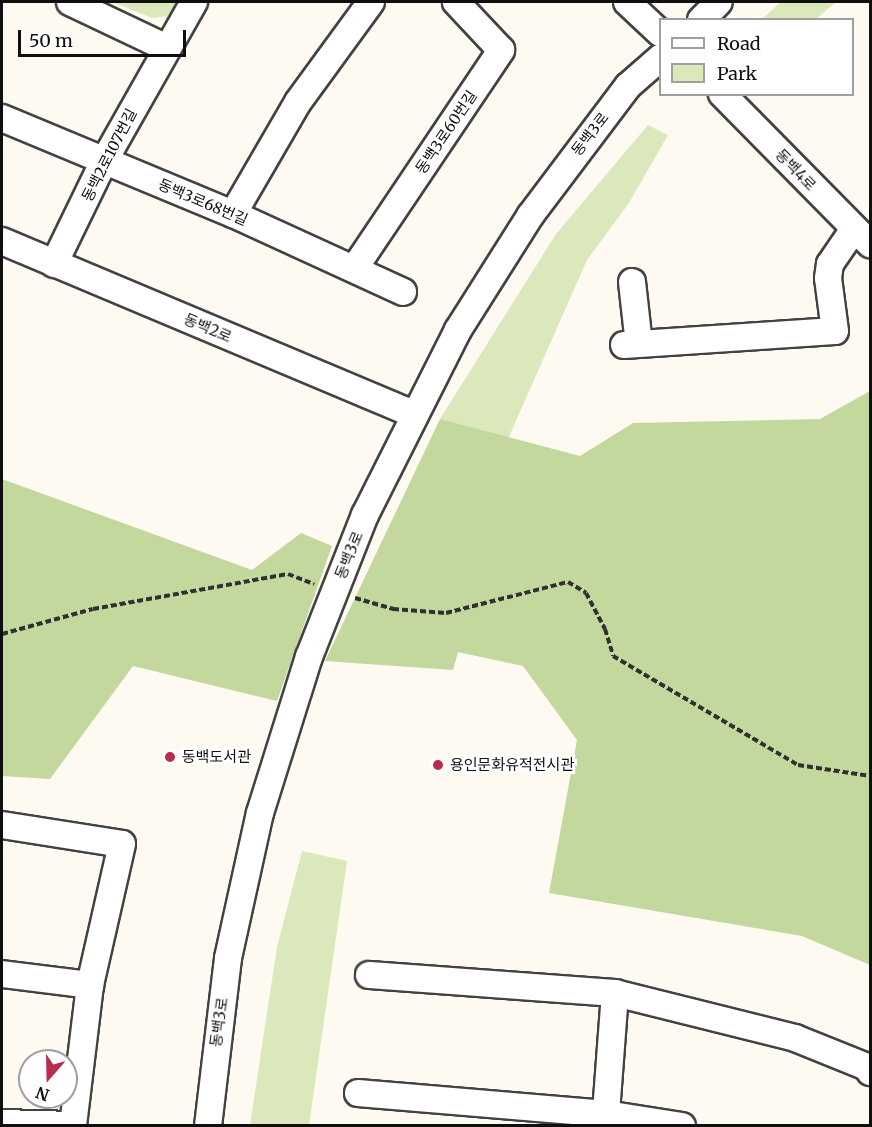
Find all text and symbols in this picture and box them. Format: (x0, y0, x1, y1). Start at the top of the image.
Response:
scale bar (21, 18, 189, 56)
legend (659, 18, 854, 96)
text: 50 m (29, 29, 73, 52)
text: Road (717, 32, 761, 55)
text: Park (717, 62, 757, 85)
street label: 동백3로60번길 (412, 87, 480, 177)
street label: 동백2로107번길 (78, 106, 140, 204)
street label: 동백3로 (568, 109, 612, 159)
street label: 동백4로 (772, 146, 820, 194)
street label: 동백3로68번길 (156, 175, 250, 229)
street label: 동백2로 (181, 310, 235, 346)
street label: 동백3로 (331, 528, 367, 582)
place label: 동백도서관 (182, 748, 251, 766)
marker: 동백도서관 (163, 750, 177, 764)
place label: 용인문화유적전시관 (450, 756, 574, 774)
marker: 용인문화유적전시관 (431, 758, 445, 772)
street label: 동백3로 (207, 996, 231, 1048)
north arrow (18, 1049, 78, 1109)
text: N (33, 1082, 52, 1106)

